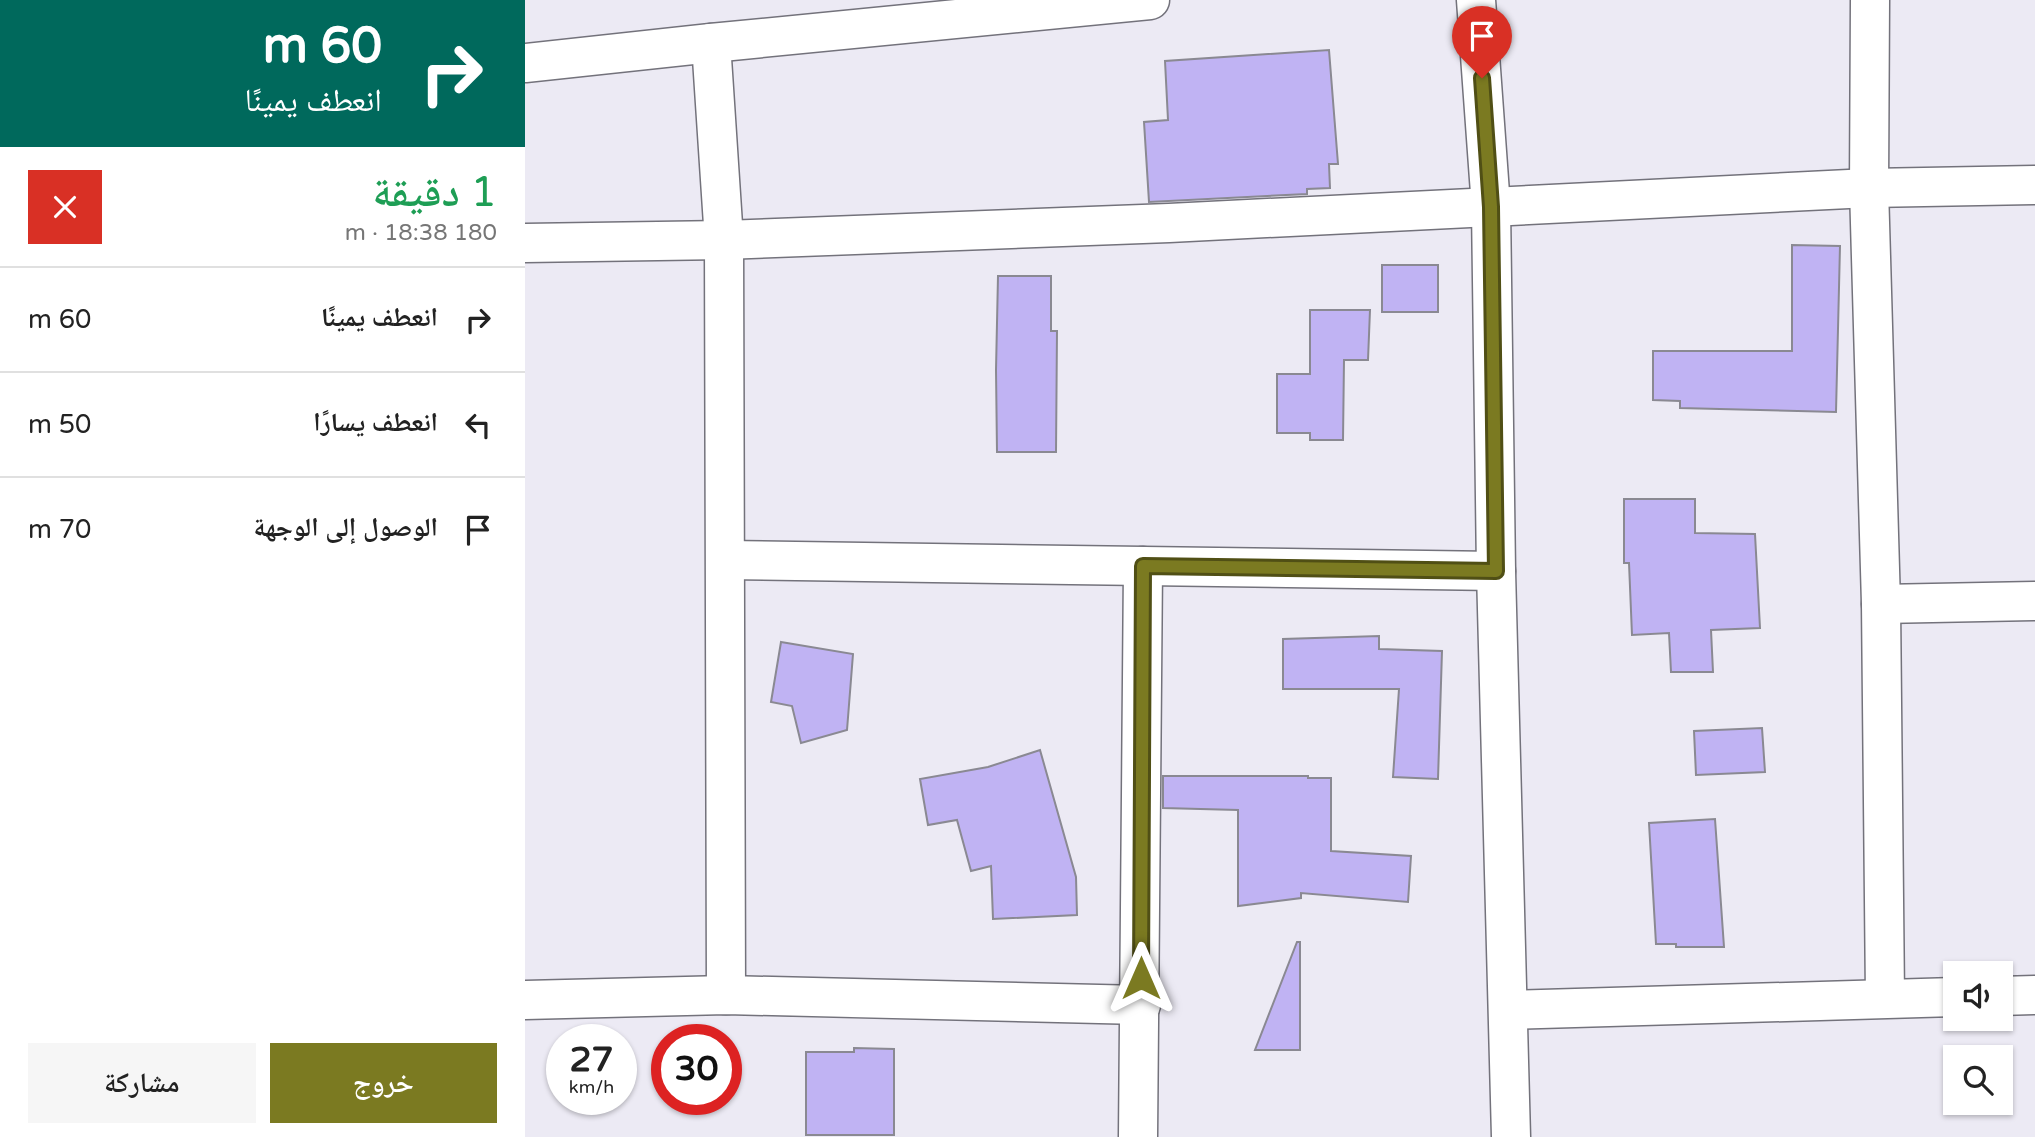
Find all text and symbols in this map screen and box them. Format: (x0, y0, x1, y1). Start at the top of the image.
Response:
pin (1452, 6, 1512, 78)
text: 60 m (263, 17, 382, 76)
icon: arrive (1463, 17, 1501, 55)
icon: right (406, 28, 497, 119)
text: انعطف يمينًا (245, 82, 382, 120)
text: 1 دقيقة (372, 167, 497, 218)
button: close (28, 170, 102, 244)
text: 180 m · 18:38 (345, 219, 497, 247)
icon: right (459, 301, 497, 339)
text: انعطف يمينًا (321, 302, 438, 333)
text: 60 m (28, 304, 91, 335)
icon: left (459, 406, 497, 444)
text: انعطف يسارًا (313, 407, 438, 438)
text: 50 m (28, 409, 91, 440)
icon: arrive (459, 511, 497, 549)
text: الوصول إلى الوجهة (254, 512, 438, 543)
text: 70 m (28, 514, 91, 545)
position arrow (1104, 941, 1178, 1015)
map controls (1943, 961, 2013, 1115)
button: sound (1943, 961, 2013, 1031)
speed limit sign: 30 (651, 1024, 742, 1115)
text: 27 (570, 1039, 613, 1081)
button: مشاركة (28, 1043, 256, 1123)
button: خروج (270, 1043, 497, 1123)
button: search (1943, 1045, 2013, 1115)
text: km/h (569, 1076, 614, 1098)

